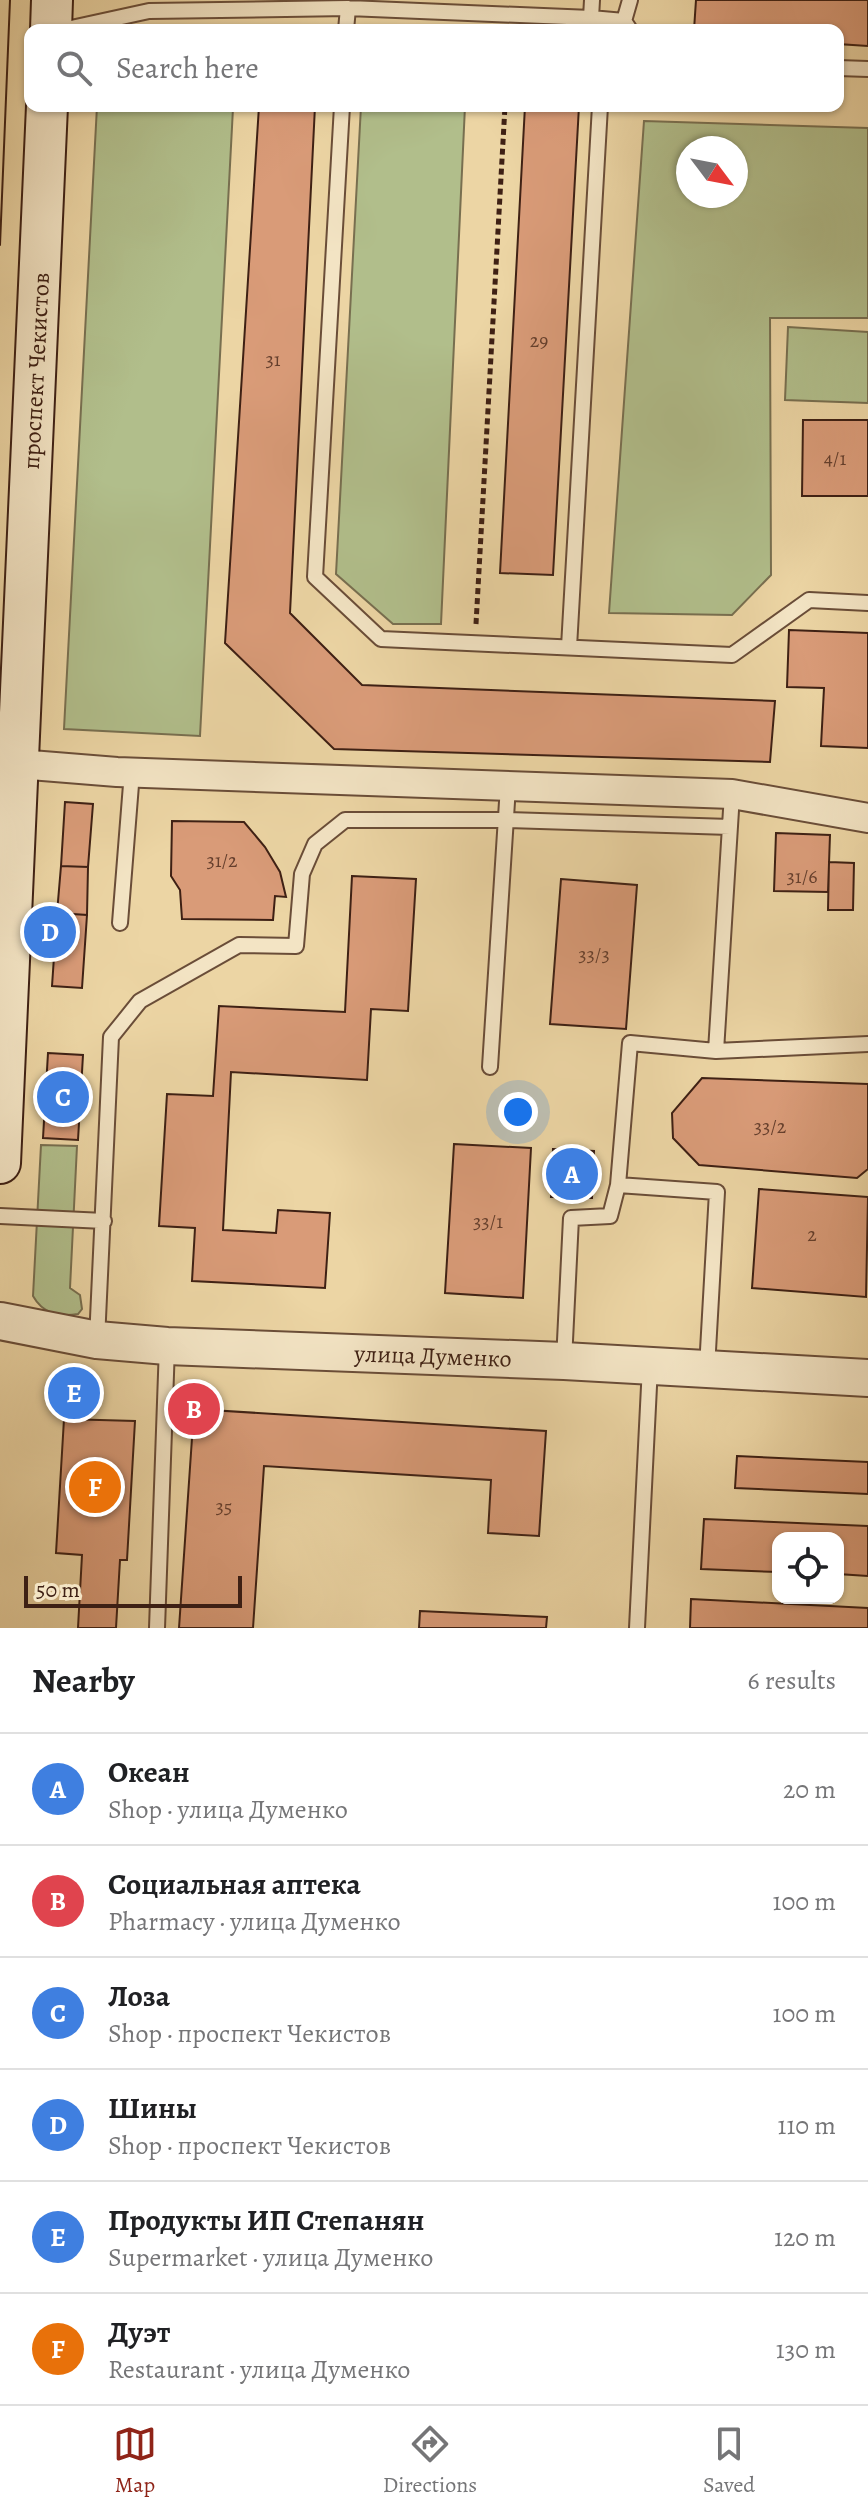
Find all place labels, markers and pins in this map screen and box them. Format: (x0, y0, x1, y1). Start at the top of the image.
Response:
pin: D (24, 902, 76, 962)
pin: C (37, 1067, 89, 1127)
pin: A (546, 1144, 598, 1204)
pin: E (48, 1363, 100, 1423)
pin: B (168, 1379, 220, 1439)
pin: F (69, 1457, 121, 1517)

